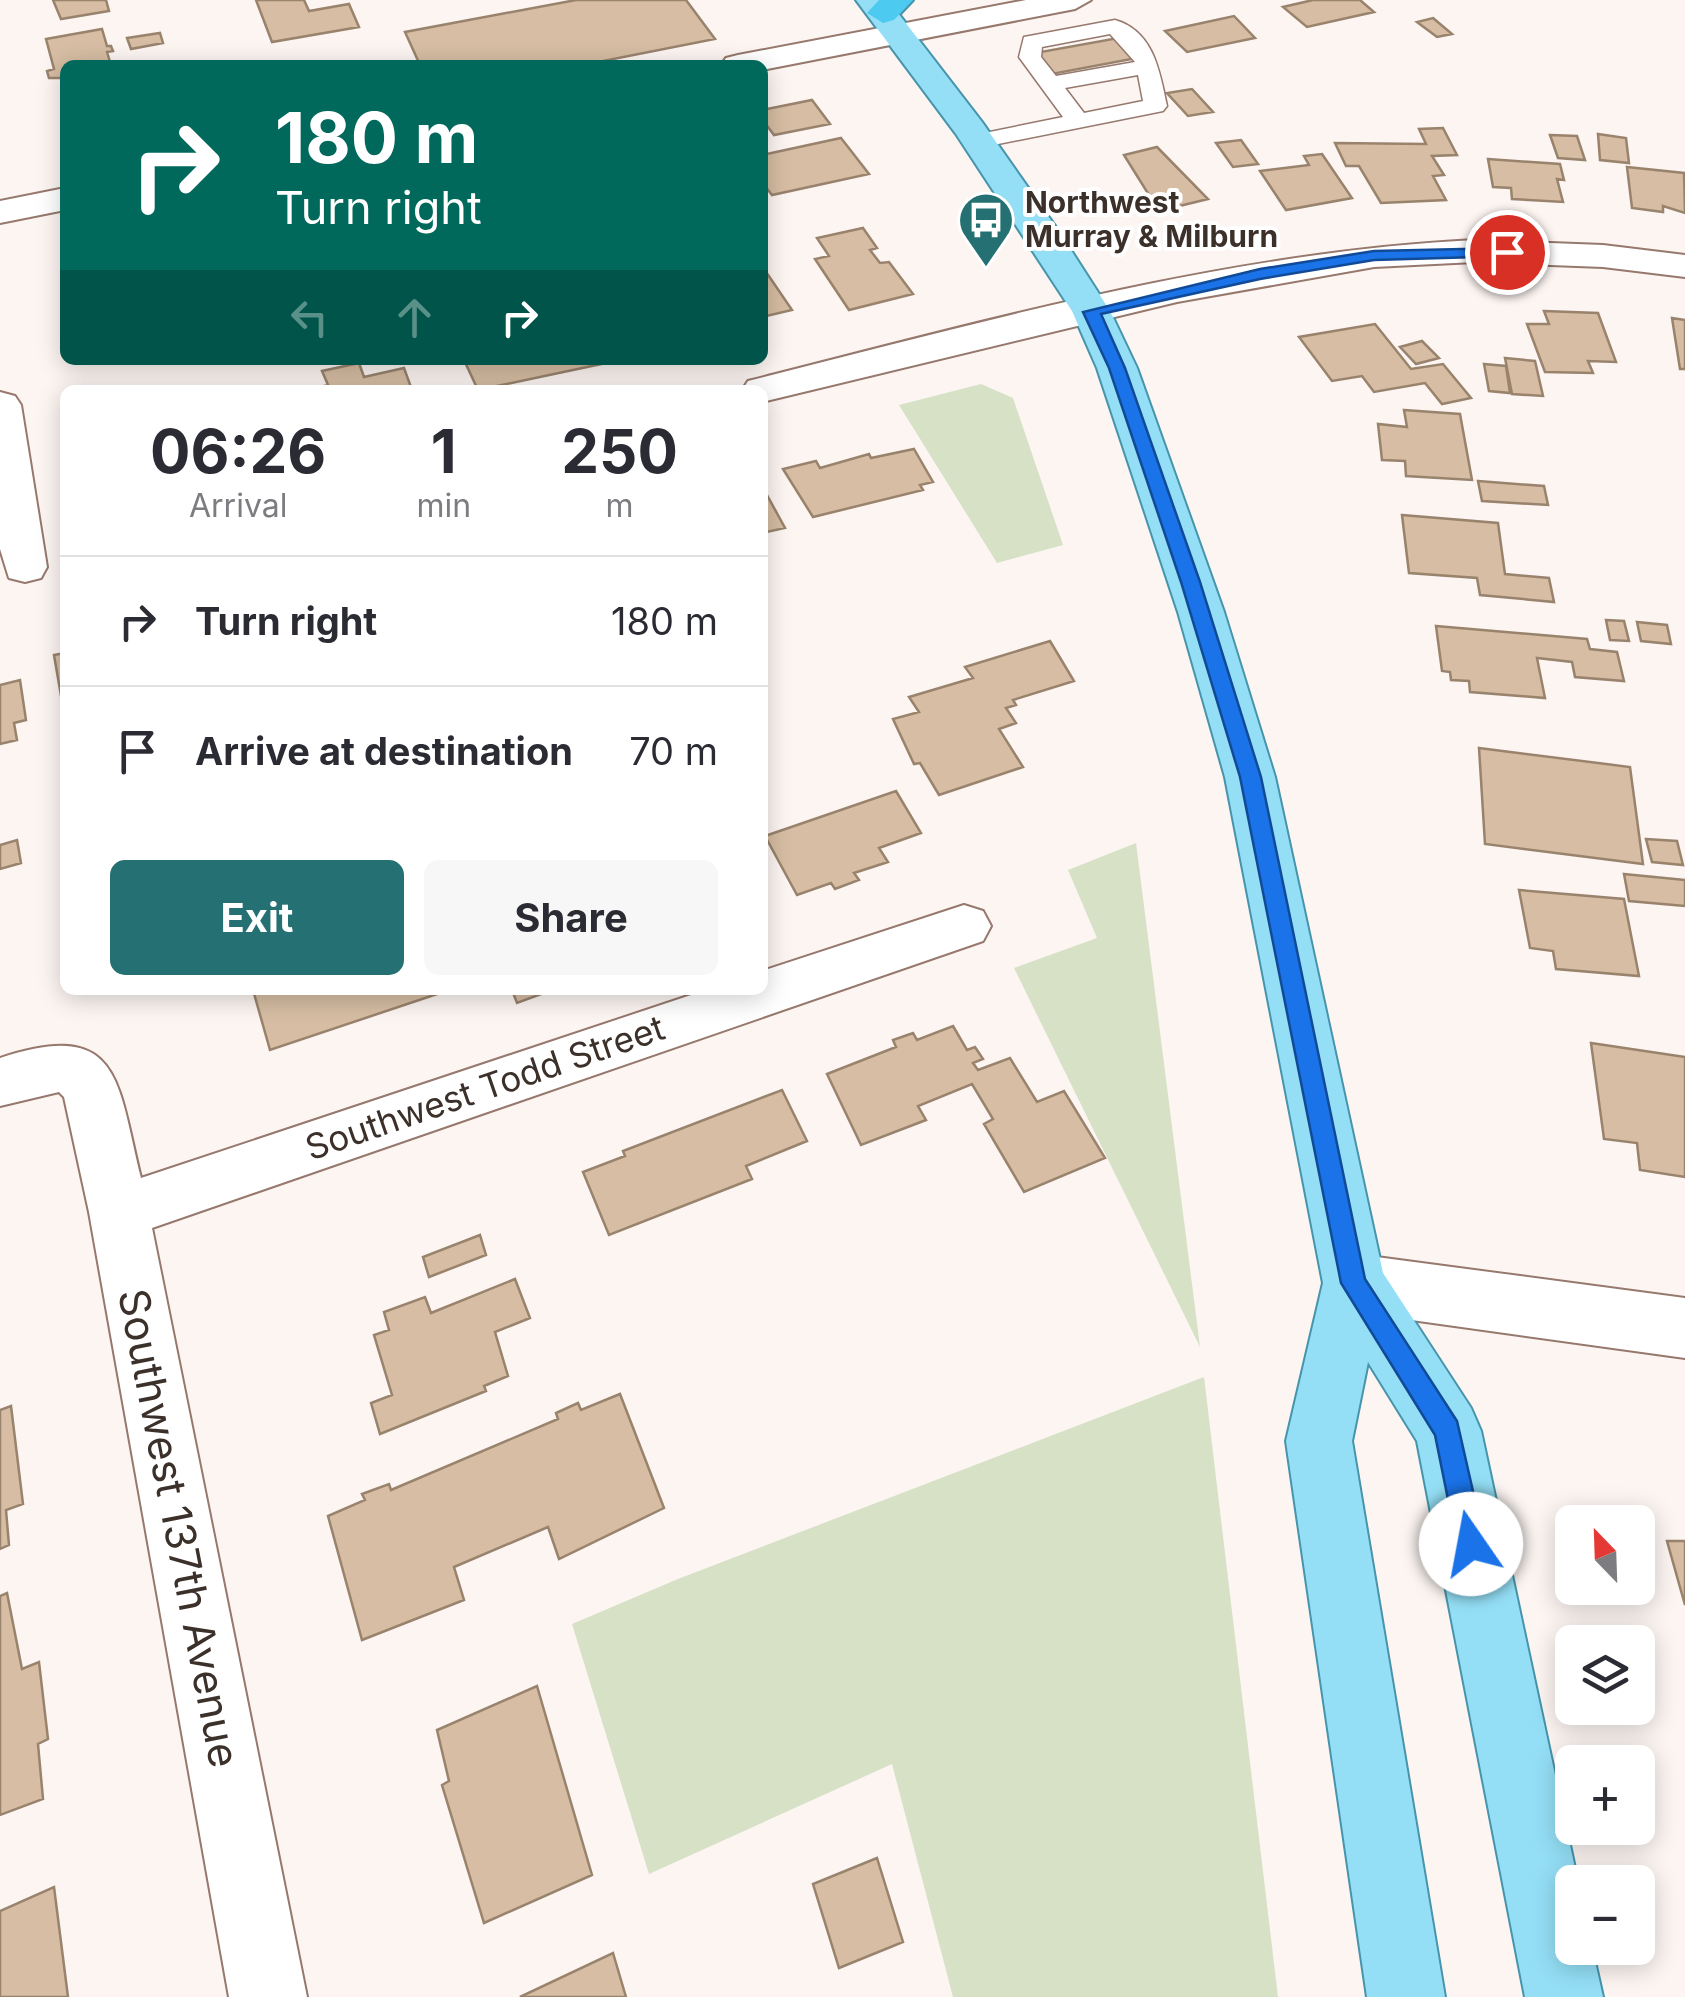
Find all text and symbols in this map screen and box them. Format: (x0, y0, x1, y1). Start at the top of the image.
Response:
text: 180 m (275, 95, 478, 180)
icon: right (110, 100, 240, 230)
text: Turn right (275, 180, 482, 235)
place label: Northwest Murray & Milburn (1025, 184, 1278, 254)
bus stop icon: Northwest Murray & Milburn (956, 190, 1016, 269)
pin (1465, 210, 1550, 295)
icon: arrive (1480, 225, 1535, 280)
icon: left (282, 290, 337, 345)
icon: ahead (387, 290, 442, 345)
icon: right (492, 290, 547, 345)
text: 06:26 (150, 415, 326, 487)
text: 1 (431, 415, 457, 487)
text: 250 (561, 415, 678, 487)
text: Arrival (189, 486, 287, 525)
text: min (416, 486, 471, 525)
text: m (606, 486, 634, 525)
icon: right (110, 594, 165, 649)
text: Turn right (195, 598, 377, 644)
text: 180 m (611, 598, 718, 644)
icon: arrive (110, 724, 165, 779)
text: Arrive at destination (195, 728, 573, 774)
text: 70 m (629, 728, 718, 774)
button: Exit (110, 860, 404, 975)
button: Share (424, 860, 718, 975)
street label: Southwest Todd Street (300, 1006, 670, 1168)
street label: Southwest 137th Avenue (108, 1284, 251, 1771)
position arrow (1419, 1492, 1523, 1596)
north arrow (1555, 1505, 1655, 1605)
map controls (1555, 1505, 1655, 1965)
button: layers (1555, 1625, 1655, 1725)
button: + (1555, 1745, 1655, 1845)
button: − (1555, 1865, 1655, 1965)

